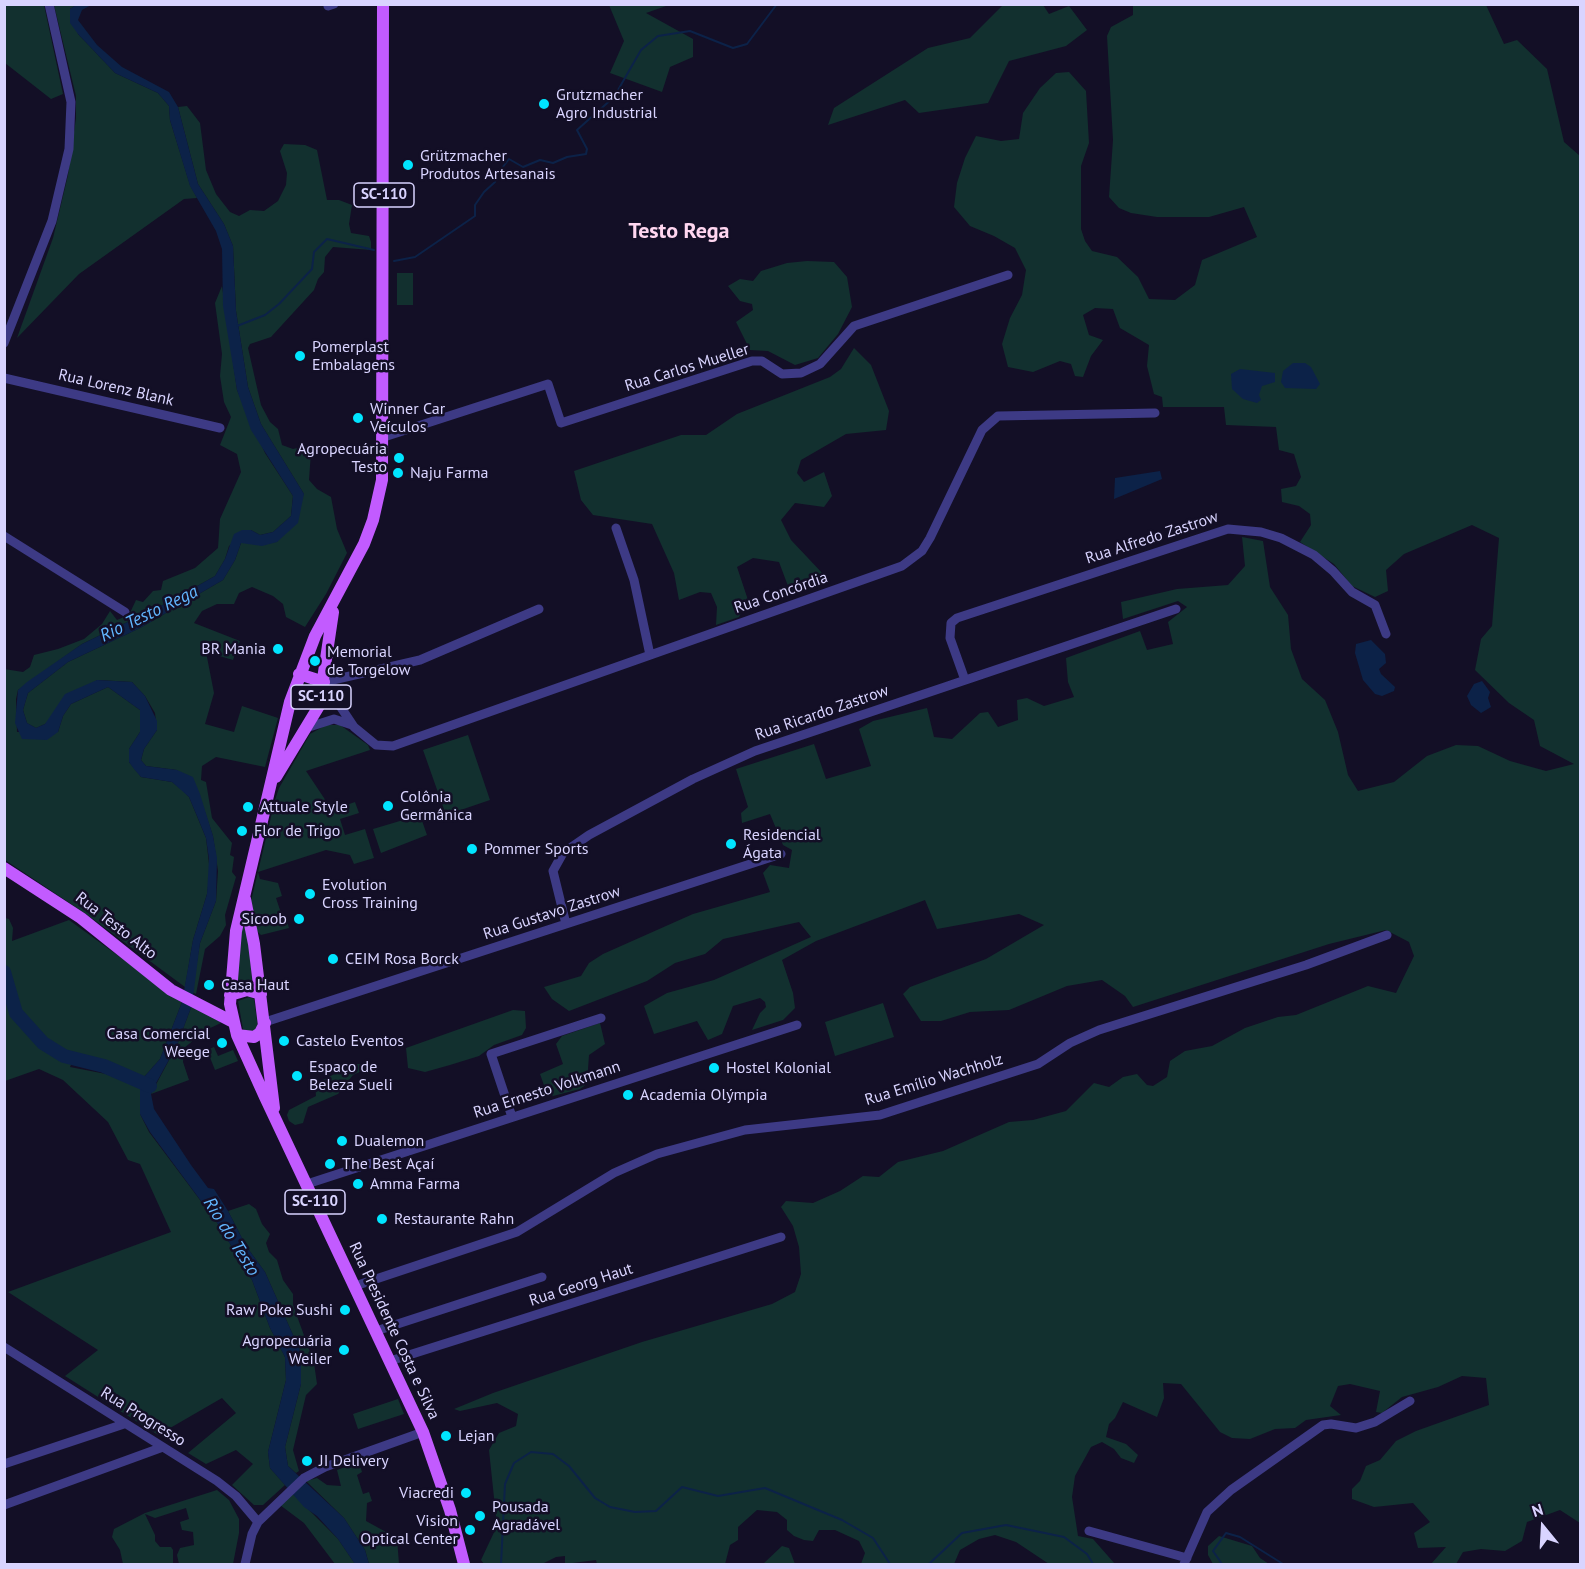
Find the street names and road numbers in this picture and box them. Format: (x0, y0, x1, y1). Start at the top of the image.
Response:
road number: SC-110 (354, 183, 414, 207)
street label: Rua Carlos Mueller (623, 340, 751, 396)
street label: Rua Lorenz Blank (56, 365, 176, 411)
street label: Rua Alfredo Zastrow (1083, 507, 1221, 569)
street label: Rua Concórdia (732, 568, 830, 618)
street label: Rua Ricardo Zastrow (753, 681, 891, 745)
road number: SC-110 (291, 685, 351, 709)
street label: Rua Gustavo Zastrow (481, 882, 623, 944)
street label: Rua Testo Alto (72, 888, 160, 964)
street label: Rua Emílio Wachholz (863, 1050, 1005, 1110)
street label: Rua Ernesto Volkmann (471, 1057, 623, 1123)
road number: SC-110 (285, 1190, 345, 1214)
street label: Rua Presidente Costa e Silva (344, 1239, 444, 1423)
street label: Rua Georg Haut (527, 1259, 635, 1311)
street label: Rua Progresso (97, 1383, 189, 1451)

